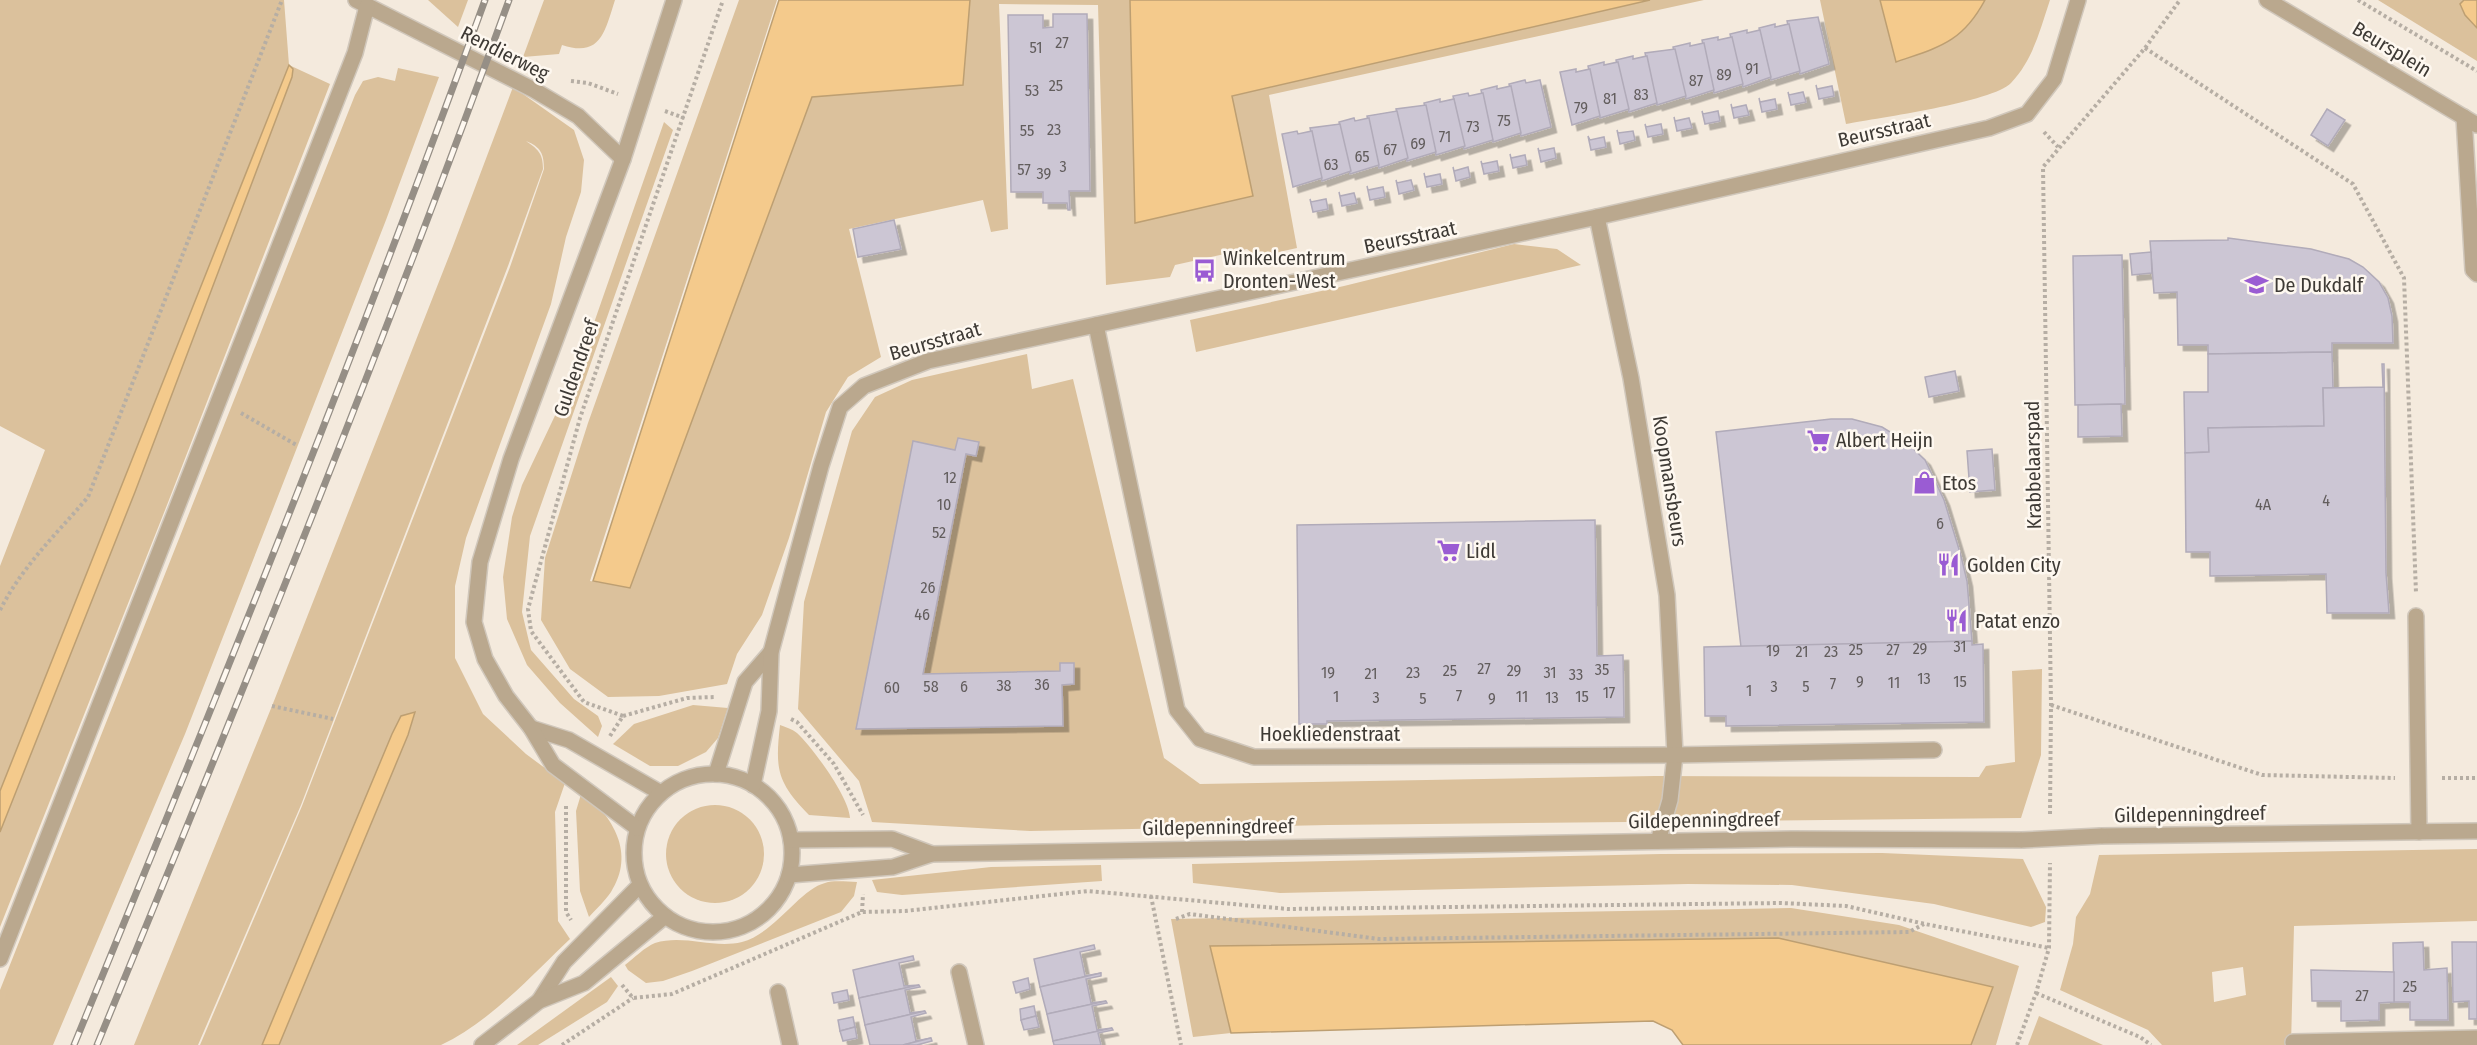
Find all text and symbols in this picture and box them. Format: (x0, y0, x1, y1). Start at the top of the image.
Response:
street label: Beursplein (2348, 16, 2436, 82)
street label: Rendierweg (457, 21, 554, 86)
house number: 27 (1055, 33, 1069, 52)
house number: 51 (1030, 38, 1042, 57)
house number: 91 (1745, 59, 1759, 78)
house number: 89 (1716, 65, 1732, 84)
house number: 87 (1689, 71, 1704, 90)
house number: 25 (1049, 76, 1063, 95)
house number: 53 (1025, 81, 1039, 100)
house number: 83 (1633, 85, 1649, 104)
house number: 81 (1603, 89, 1617, 108)
house number: 79 (1574, 98, 1588, 117)
street label: Beursstraat (1836, 108, 1933, 152)
house number: 75 (1497, 111, 1511, 130)
house number: 73 (1466, 117, 1480, 136)
house number: 23 (1047, 120, 1061, 139)
house number: 55 (1020, 121, 1034, 140)
house number: 71 (1439, 127, 1451, 146)
house number: 69 (1410, 134, 1426, 153)
house number: 67 (1383, 140, 1398, 159)
house number: 65 (1354, 147, 1370, 166)
house number: 63 (1323, 155, 1339, 174)
house number: 3 (1059, 157, 1067, 176)
house number: 57 (1017, 160, 1031, 179)
house number: 39 (1037, 164, 1052, 183)
street label: Beursstraat (1362, 215, 1459, 258)
place label: Winkelcentrum Dronten-West (1223, 246, 1346, 293)
bus stop icon: Winkelcentrum Dronten-West (1192, 257, 1218, 283)
school or university icon: De Dukdalf (2243, 272, 2269, 298)
place label: De Dukdalf (2274, 273, 2365, 297)
street label: Guldendreef (548, 314, 604, 420)
street label: Beursstraat (887, 316, 984, 365)
street label: Krabbelaarspad (2020, 400, 2046, 530)
street label: Koopmansbeurs (1648, 414, 1692, 548)
supermarket icon: Albert Heijn (1805, 427, 1831, 453)
place label: Albert Heijn (1836, 428, 1933, 452)
house number: 12 (943, 468, 957, 487)
shop icon: Etos (1911, 470, 1937, 496)
place label: Etos (1942, 471, 1976, 495)
house number: 4 (2322, 491, 2330, 510)
house number: 10 (937, 495, 951, 514)
house number: 4A (2255, 495, 2272, 514)
house number: 6 (1936, 514, 1944, 533)
house number: 52 (932, 523, 946, 542)
supermarket icon: Lidl (1435, 538, 1461, 564)
place label: Lidl (1466, 539, 1496, 563)
restaurant icon: Golden City (1936, 552, 1962, 578)
place label: Golden City (1967, 553, 2061, 577)
house number: 26 (921, 578, 936, 597)
house number: 46 (914, 605, 930, 624)
restaurant icon: Patat enzo (1944, 608, 1970, 634)
place label: Patat enzo (1975, 609, 2060, 633)
house number: 31 (1953, 637, 1967, 656)
house number: 29 (1913, 639, 1928, 658)
house number: 25 (1849, 640, 1863, 659)
house number: 27 (1886, 640, 1900, 659)
house number: 19 (1766, 641, 1780, 660)
house number: 21 (1796, 642, 1808, 661)
house number: 23 (1824, 642, 1838, 661)
house number: 27 (1477, 659, 1491, 678)
house number: 35 (1595, 660, 1609, 679)
house number: 25 (1443, 661, 1457, 680)
house number: 29 (1507, 661, 1522, 680)
house number: 19 (1321, 663, 1335, 682)
house number: 23 (1406, 663, 1420, 682)
house number: 31 (1543, 663, 1557, 682)
house number: 21 (1365, 664, 1377, 683)
house number: 33 (1569, 665, 1583, 684)
house number: 13 (1917, 669, 1931, 688)
house number: 9 (1856, 672, 1864, 691)
house number: 15 (1953, 672, 1967, 691)
house number: 11 (1888, 673, 1900, 692)
house number: 7 (1830, 674, 1837, 693)
house number: 36 (1034, 675, 1050, 694)
house number: 38 (996, 676, 1012, 695)
house number: 58 (923, 677, 939, 696)
house number: 6 (960, 677, 968, 696)
house number: 3 (1770, 677, 1778, 696)
house number: 5 (1802, 677, 1810, 696)
house number: 60 (884, 678, 900, 697)
house number: 1 (1746, 681, 1752, 700)
house number: 17 (1603, 683, 1616, 702)
house number: 7 (1456, 686, 1463, 705)
house number: 1 (1333, 687, 1339, 706)
house number: 11 (1516, 687, 1528, 706)
house number: 15 (1575, 687, 1589, 706)
house number: 3 (1372, 688, 1380, 707)
house number: 13 (1545, 688, 1559, 707)
house number: 5 (1419, 689, 1427, 708)
house number: 9 (1488, 689, 1496, 708)
street label: Hoekliedenstraat (1260, 722, 1401, 746)
street label: Gildepenningdreef (2114, 801, 2268, 827)
street label: Gildepenningdreef (1628, 807, 1782, 833)
street label: Gildepenningdreef (1142, 814, 1296, 840)
house number: 25 (2403, 977, 2417, 996)
house number: 27 (2355, 986, 2369, 1005)

